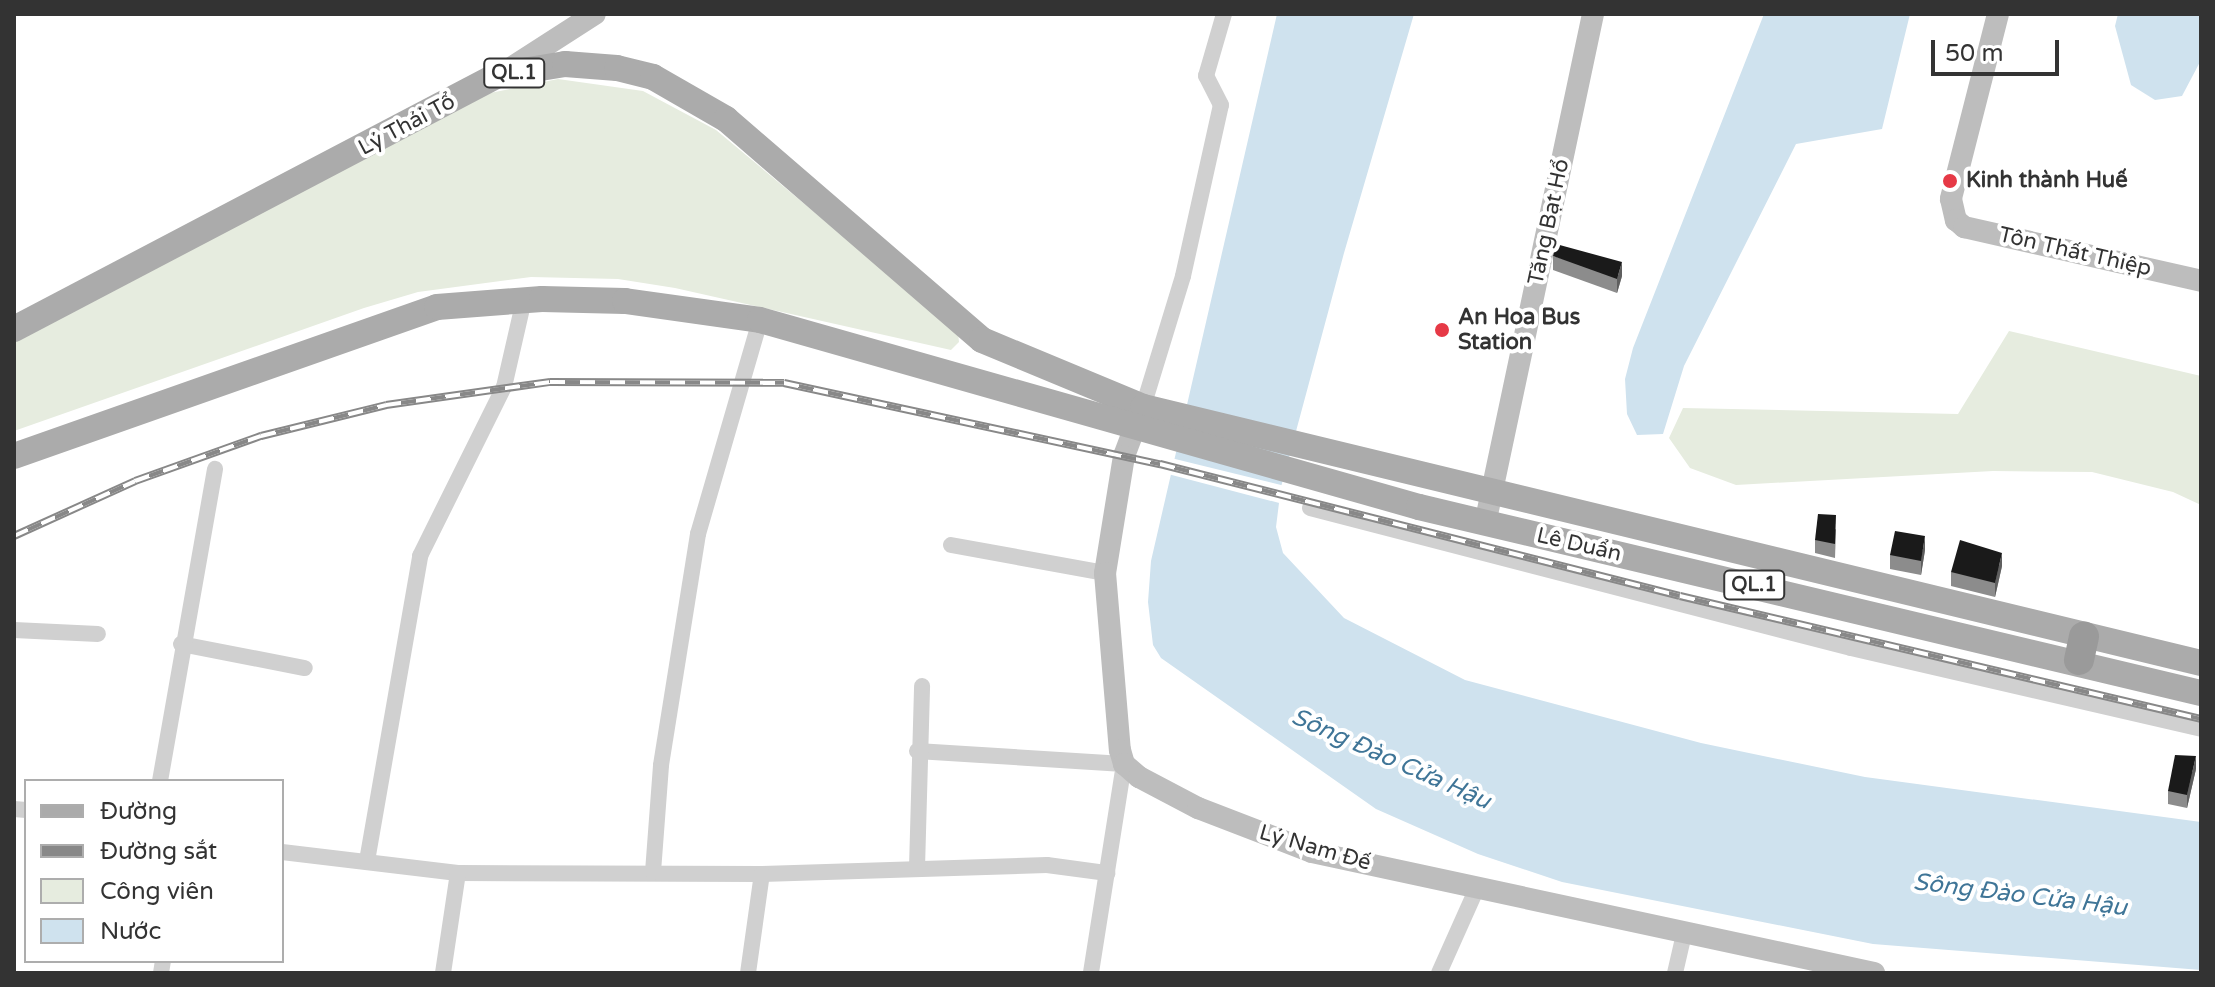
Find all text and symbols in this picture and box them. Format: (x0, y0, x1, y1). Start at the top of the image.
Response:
scale bar (1935, 24, 2063, 74)
text: 50 m (1945, 39, 2003, 68)
road number: QL.1 (482, 57, 546, 89)
street label: Lý Thái Tổ (354, 89, 460, 161)
street label: Tăng Bạt Hổ (1523, 157, 1575, 287)
place label: Kinh thành Huế (1966, 168, 2128, 194)
marker: Kinh thành Huế (1941, 172, 1959, 190)
street label: Tôn Thất Thiệp (1996, 222, 2154, 282)
place label: An Hoa Bus Station (1458, 304, 1580, 356)
marker: An Hoa Bus Station (1433, 321, 1451, 339)
street label: Lê Duẩn (1534, 522, 1624, 568)
road number: QL.1 (1722, 569, 1786, 601)
water label: Sông Đào Cửa Hậu (1287, 702, 1495, 816)
legend (24, 779, 284, 963)
text: Đường (100, 797, 177, 826)
street label: Lý Nam Đế (1256, 819, 1374, 877)
text: Đường sắt (100, 837, 217, 866)
water label: Sông Đào Cửa Hậu (1912, 868, 2128, 922)
text: Công viên (100, 877, 214, 906)
text: Nước (100, 917, 161, 946)

